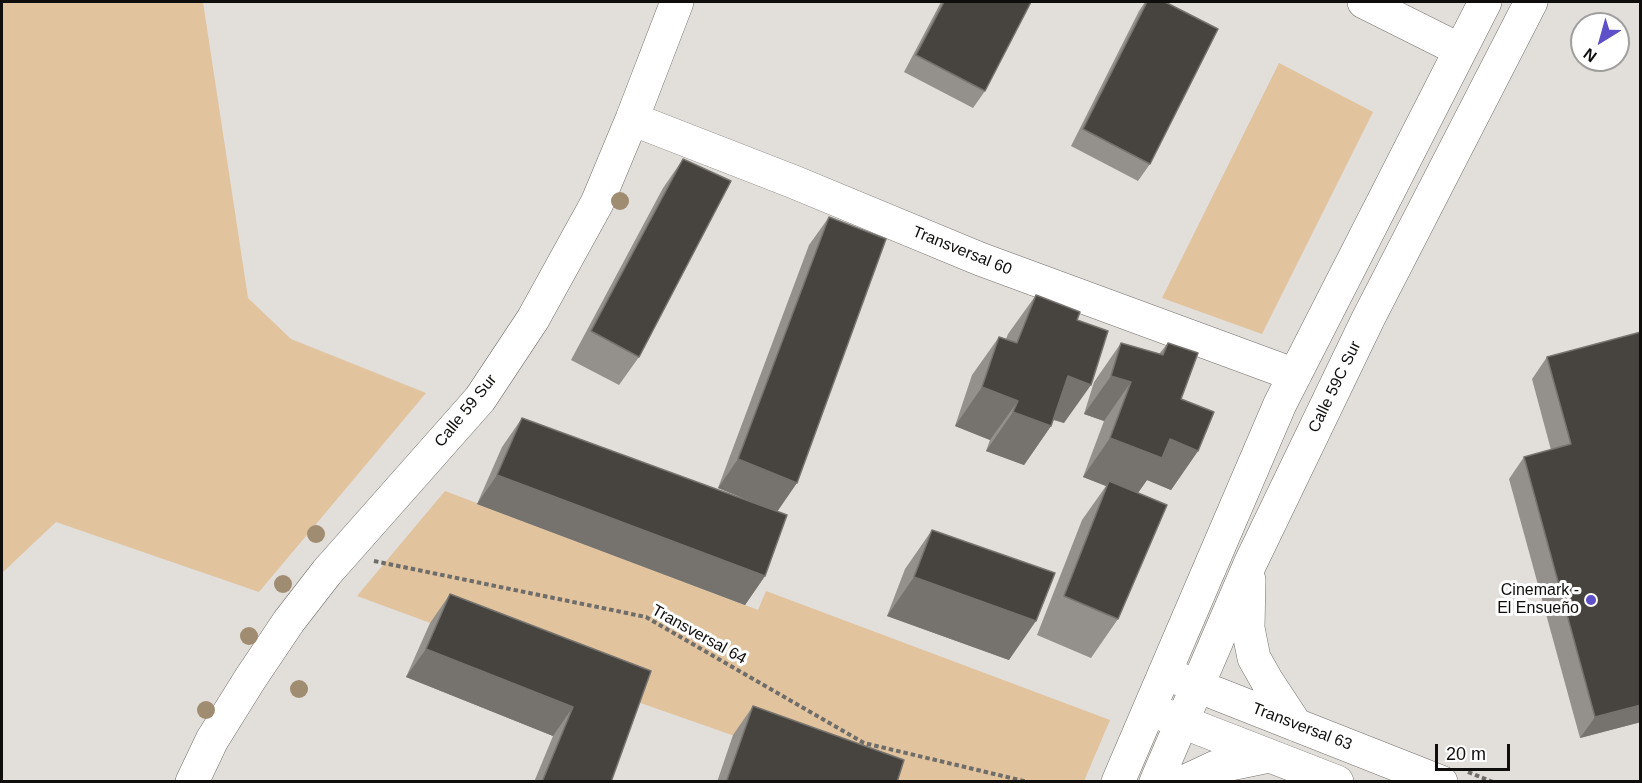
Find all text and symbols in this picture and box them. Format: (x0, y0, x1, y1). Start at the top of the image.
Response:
north arrow (1570, 12, 1630, 72)
text: N (1580, 45, 1600, 65)
street label: Transversal 60 (910, 222, 1014, 280)
street label: Calle 59C Sur (1305, 338, 1365, 436)
street label: Calle 59 Sur (431, 371, 501, 451)
place label: Cinemark - El Ensueño (1497, 581, 1579, 619)
marker: Cinemark - El Ensueño (1584, 593, 1598, 607)
street label: Transversal 64 (648, 601, 750, 669)
street label: Transversal 63 (1249, 699, 1355, 755)
scale bar (1438, 732, 1513, 770)
text: 20 m (1446, 744, 1486, 764)

